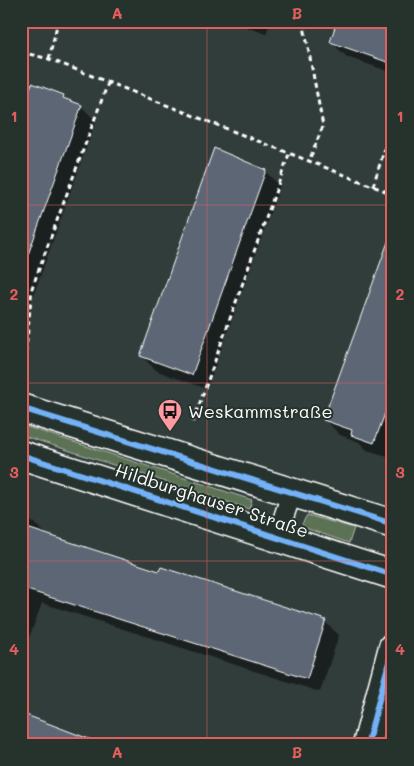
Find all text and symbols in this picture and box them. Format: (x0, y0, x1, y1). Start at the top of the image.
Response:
text: A (111, 2, 123, 23)
text: B (292, 2, 302, 23)
text: 1 (10, 105, 18, 126)
text: 1 (396, 105, 404, 126)
text: 2 (10, 283, 19, 304)
text: 2 (396, 283, 405, 304)
bus stop icon: Weskammstraße (157, 398, 183, 432)
place label: Weskammstraße (188, 399, 333, 423)
street label: Hildburghauser Straße (112, 457, 312, 543)
text: 3 (9, 461, 19, 482)
text: 3 (395, 461, 405, 482)
text: 4 (9, 638, 19, 659)
text: 4 (395, 638, 405, 659)
text: A (111, 741, 123, 762)
text: B (292, 741, 302, 762)

